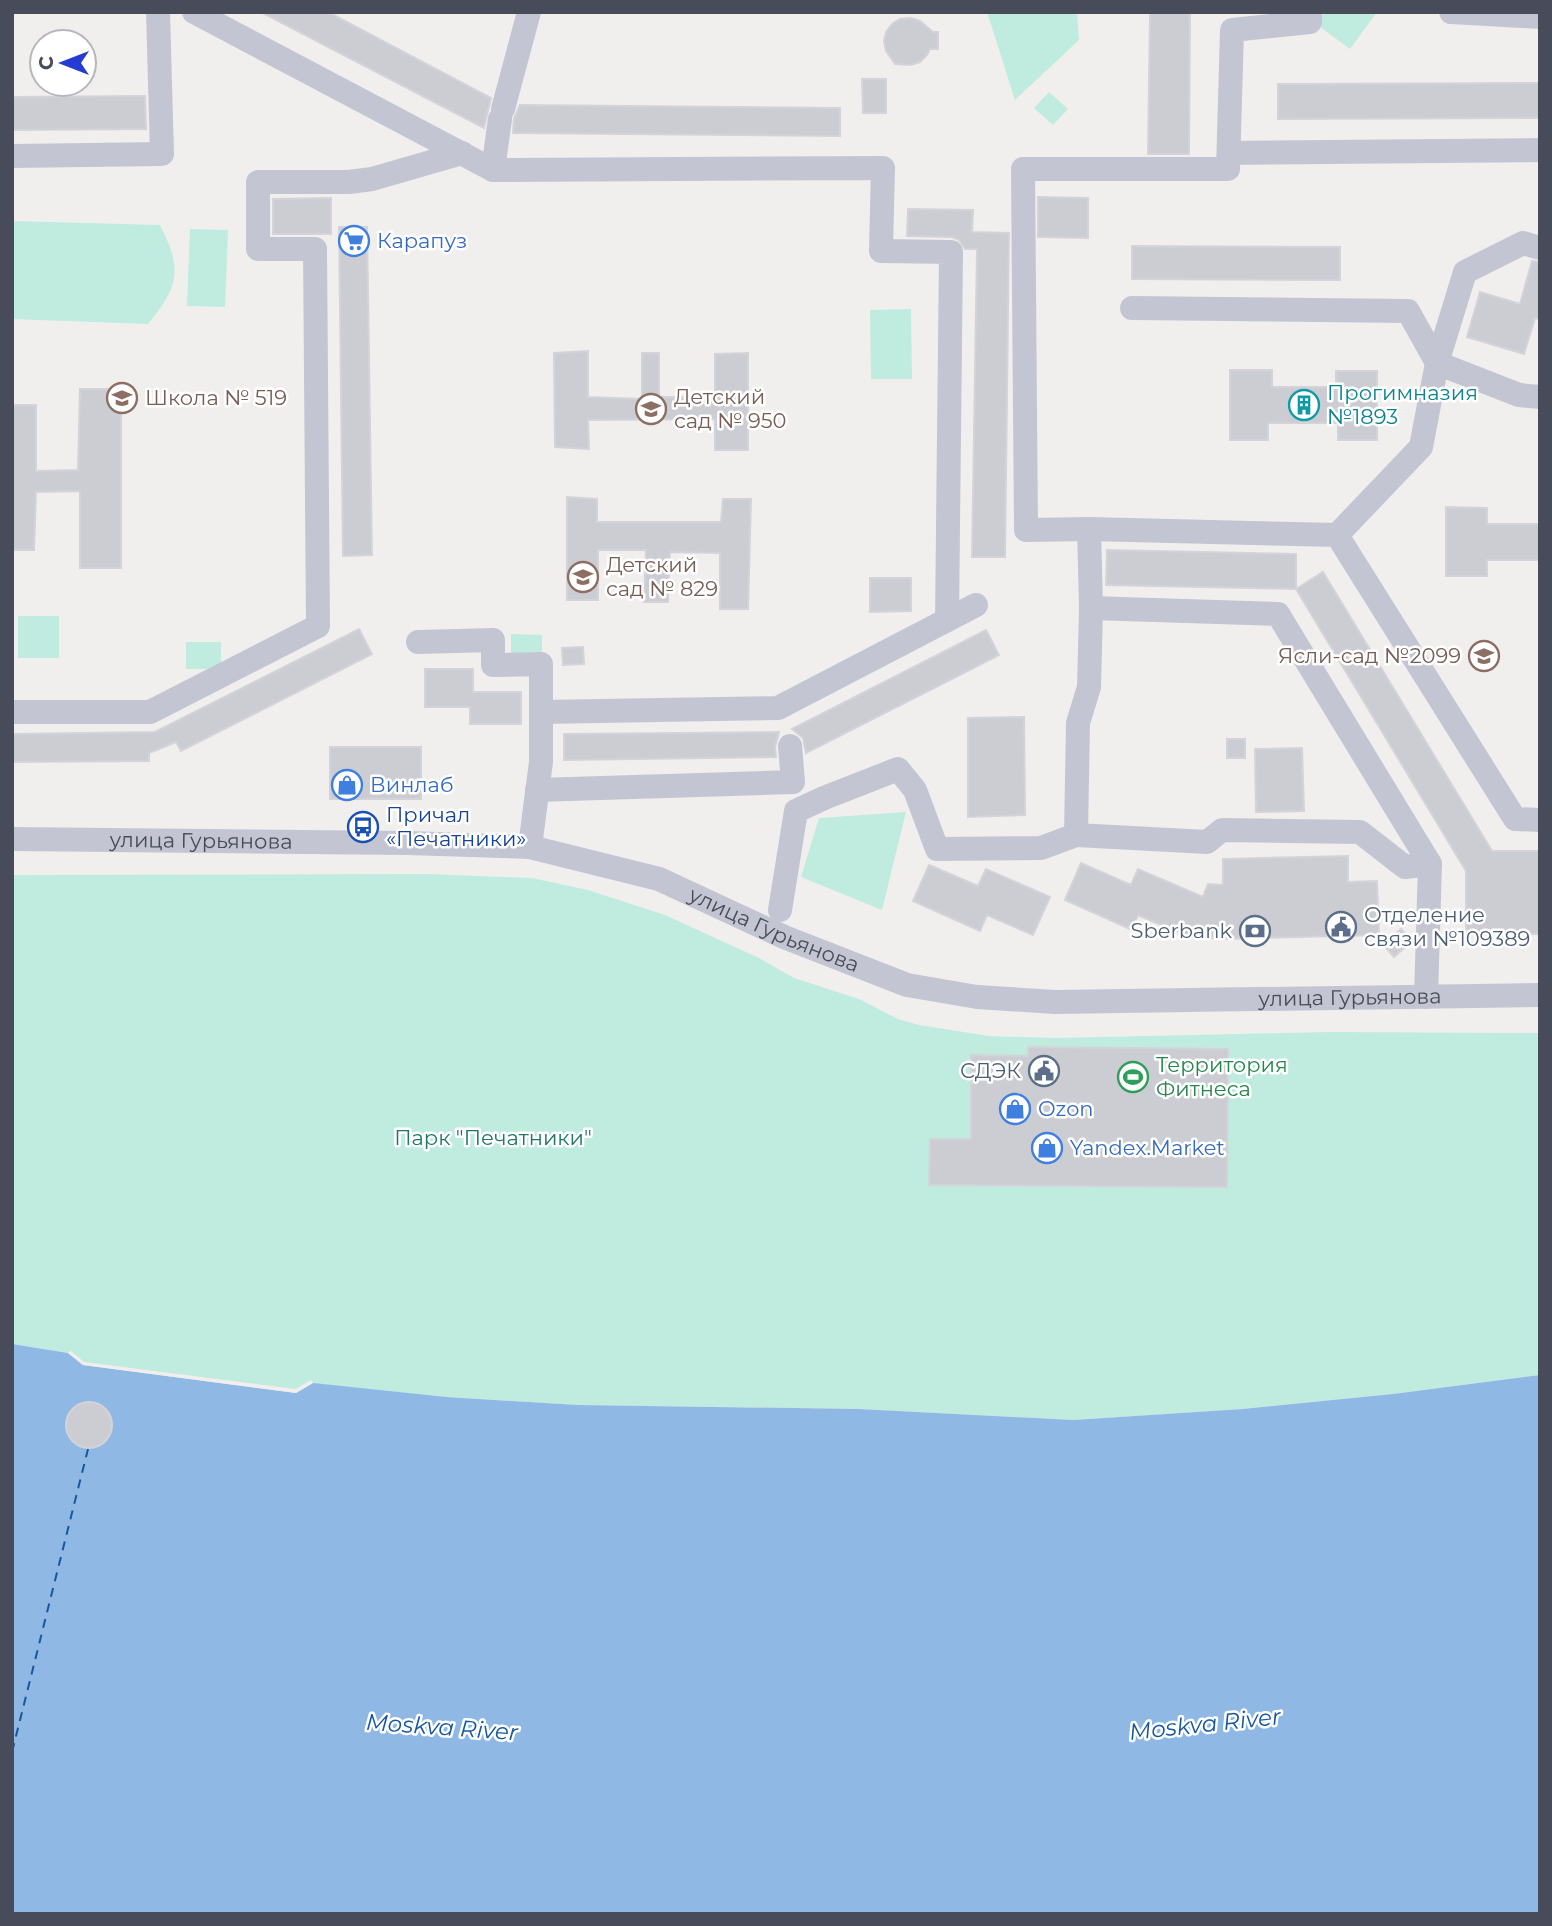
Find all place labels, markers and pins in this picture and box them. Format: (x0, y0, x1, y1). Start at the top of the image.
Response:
supermarket icon: Карапуз (337, 224, 371, 258)
place label: Карапуз (377, 228, 467, 253)
place label: Прогимназия №1893 (1327, 380, 1478, 429)
school or university icon: Школа № 519 (105, 381, 139, 415)
place label: Детский сад № 950 (674, 384, 787, 433)
place label: Школа № 519 (145, 385, 287, 410)
building icon: Прогимназия №1893 (1287, 388, 1321, 422)
school or university icon: Детский сад № 950 (634, 392, 668, 426)
place label: Детский сад № 829 (606, 552, 718, 601)
school or university icon: Детский сад № 829 (566, 560, 600, 594)
school or university icon: Ясли-сад №2099 (1467, 639, 1501, 673)
place label: Ясли-сад №2099 (1278, 643, 1461, 668)
shop icon: Винлаб (330, 768, 364, 802)
place label: Винлаб (370, 772, 454, 797)
place label: Причал «Печатники» (386, 802, 526, 851)
bus stop icon: Причал «Печатники» (346, 810, 380, 844)
place label: Отделение связи №109389 (1364, 902, 1530, 951)
public building icon: Отделение связи №109389 (1324, 910, 1358, 944)
bank icon: Sberbank (1238, 914, 1272, 948)
place label: Sberbank (1131, 918, 1232, 943)
place label: Территория Фитнеса (1156, 1052, 1288, 1101)
public building icon: СДЭК (1027, 1054, 1061, 1088)
place label: СДЭК (960, 1058, 1021, 1083)
sports icon: Территория Фитнеса (1116, 1060, 1150, 1094)
shop icon: Ozon (998, 1092, 1032, 1126)
place label: Ozon (1038, 1096, 1094, 1121)
shop icon: Yandex.Market (1030, 1131, 1064, 1165)
place label: Yandex.Market (1070, 1135, 1225, 1160)

